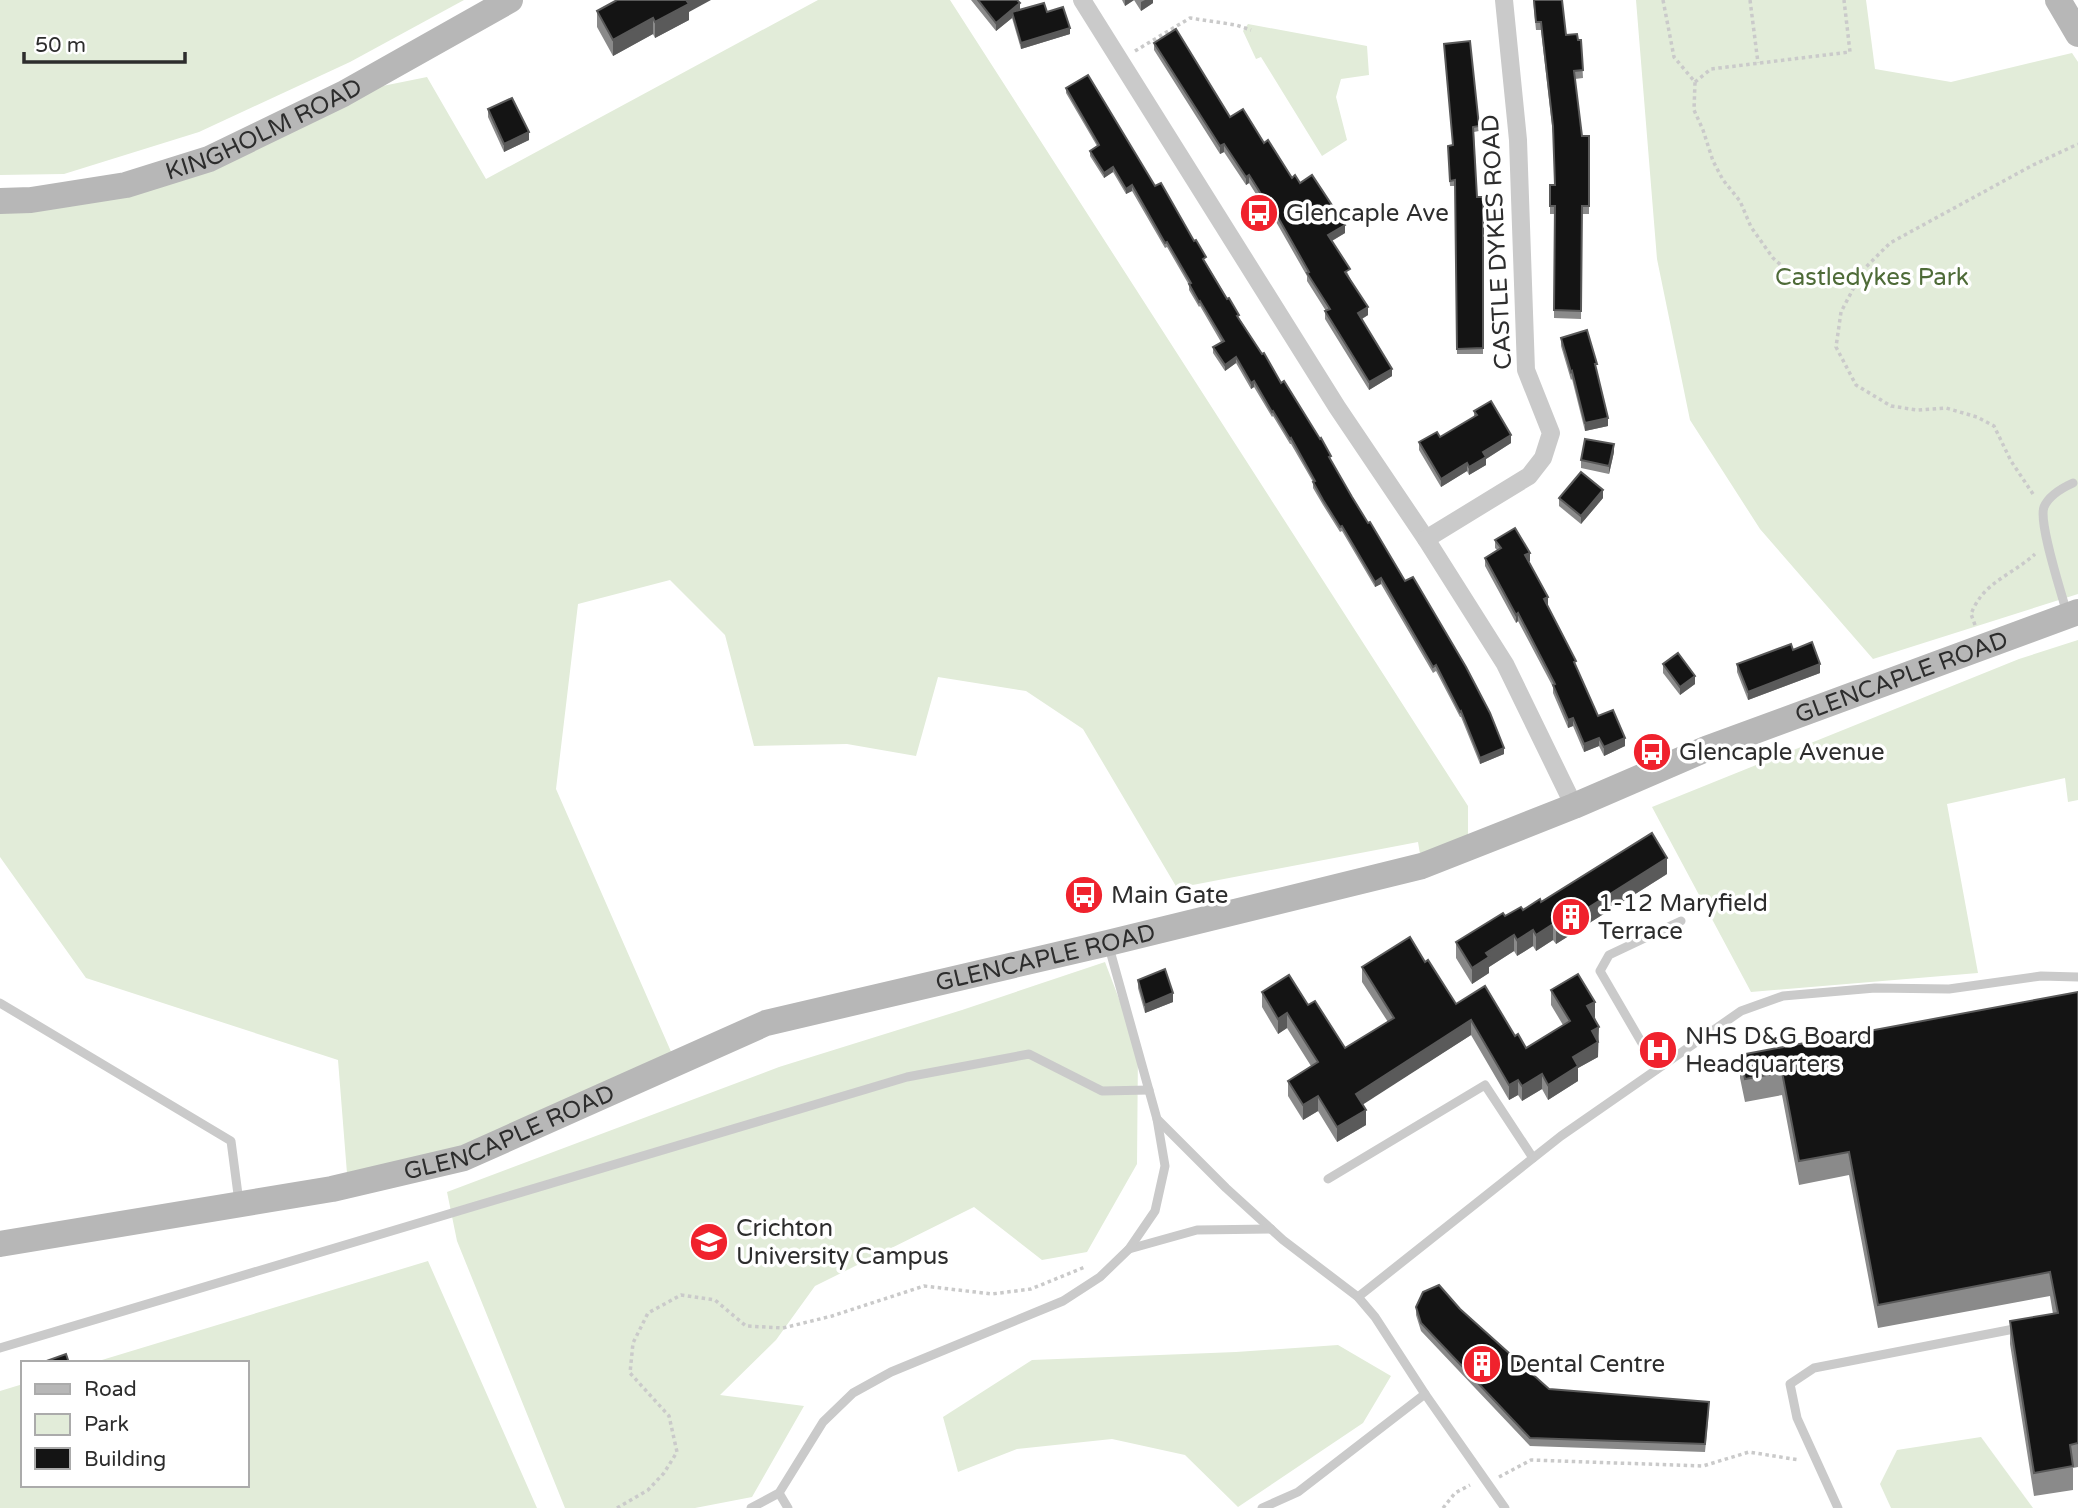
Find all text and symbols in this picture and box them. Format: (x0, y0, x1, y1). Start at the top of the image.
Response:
scale bar (24, 21, 186, 65)
text: 50 m (35, 33, 86, 58)
street label: KINGHOLM ROAD (162, 72, 367, 186)
street label: CASTLE DYKES ROAD (1476, 114, 1518, 370)
bus stop icon: Glencaple Ave (1238, 192, 1280, 234)
place label: Glencaple Ave (1286, 199, 1449, 228)
park label: Castledykes Park (1775, 263, 1969, 292)
street label: GLENCAPLE ROAD (1791, 625, 2012, 729)
bus stop icon: Glencaple Avenue (1631, 731, 1673, 773)
place label: Glencaple Avenue (1679, 738, 1884, 767)
bus stop icon: Main Gate (1063, 874, 1105, 916)
place label: Main Gate (1111, 881, 1228, 910)
place label: 1-12 Maryfield Terrace (1598, 889, 1768, 946)
building icon: 1-12 Maryfield Terrace (1550, 896, 1592, 938)
street label: GLENCAPLE ROAD (933, 917, 1158, 997)
place label: NHS D&G Board Headquarters (1685, 1022, 1872, 1079)
hospital icon: NHS D&G Board Headquarters (1637, 1029, 1679, 1071)
street label: GLENCAPLE ROAD (401, 1078, 619, 1186)
place label: Crichton University Campus (736, 1214, 949, 1271)
school or university icon: Crichton University Campus (688, 1221, 730, 1263)
building icon: Dental Centre (1461, 1343, 1503, 1385)
place label: Dental Centre (1509, 1350, 1665, 1379)
legend (21, 1361, 248, 1487)
text: Road (84, 1377, 137, 1402)
text: Park (84, 1412, 129, 1437)
text: Building (84, 1447, 166, 1472)

